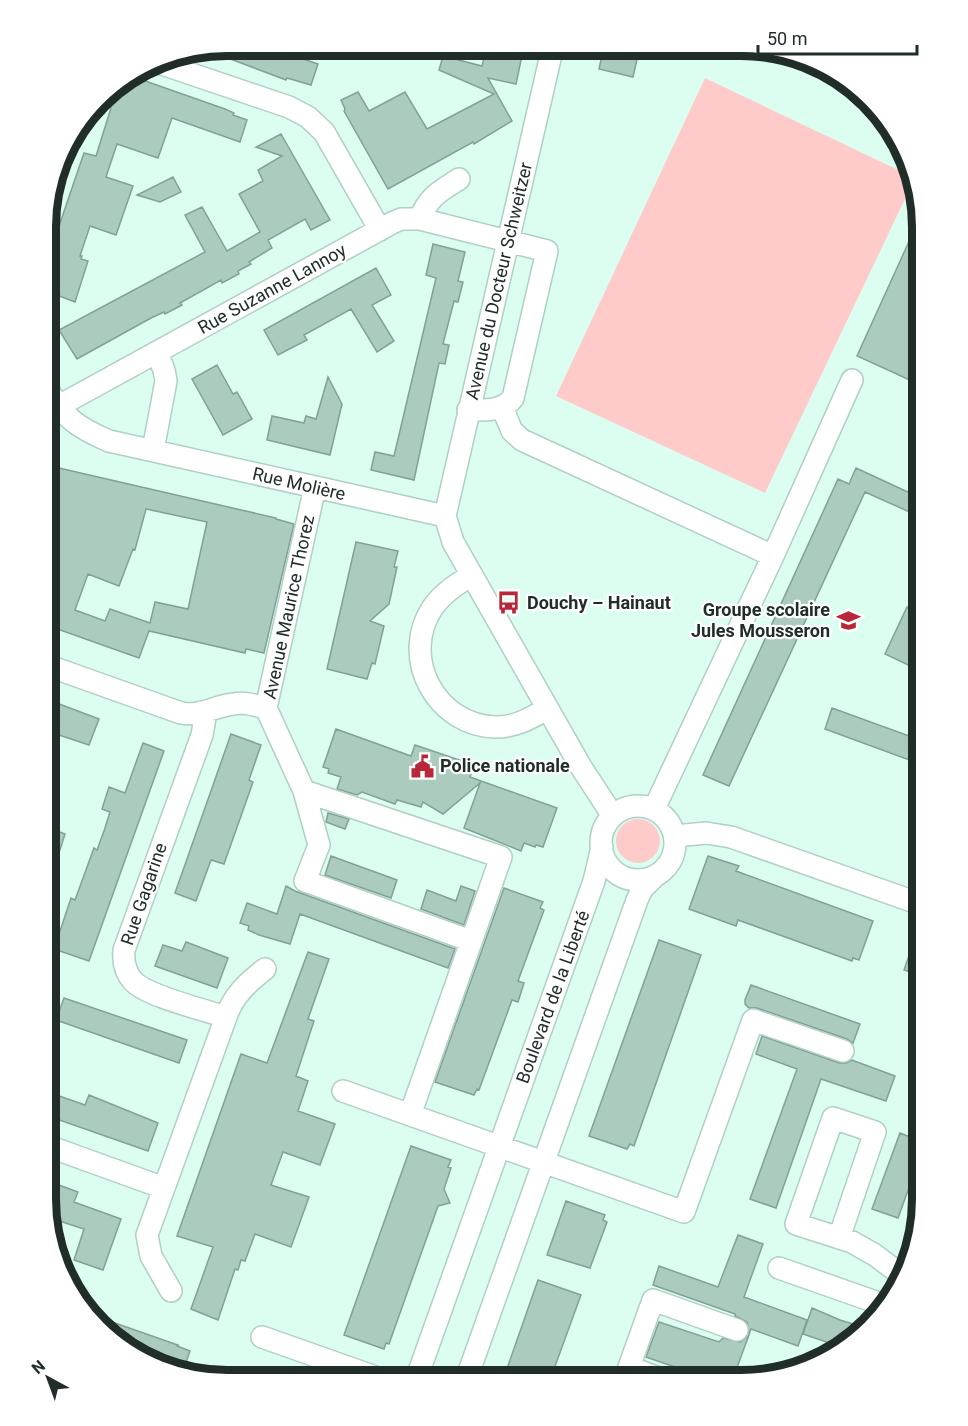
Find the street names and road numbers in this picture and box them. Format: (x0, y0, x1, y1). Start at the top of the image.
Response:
street label: Avenue du Docteur Schweitzer (461, 160, 536, 402)
street label: Rue Suzanne Lannoy (194, 239, 350, 338)
street label: Rue Molière (251, 463, 348, 504)
street label: Avenue Maurice Thorez (259, 513, 318, 701)
street label: Rue Gagarine (116, 840, 171, 948)
street label: Boulevard de la Liberté (511, 907, 594, 1086)

